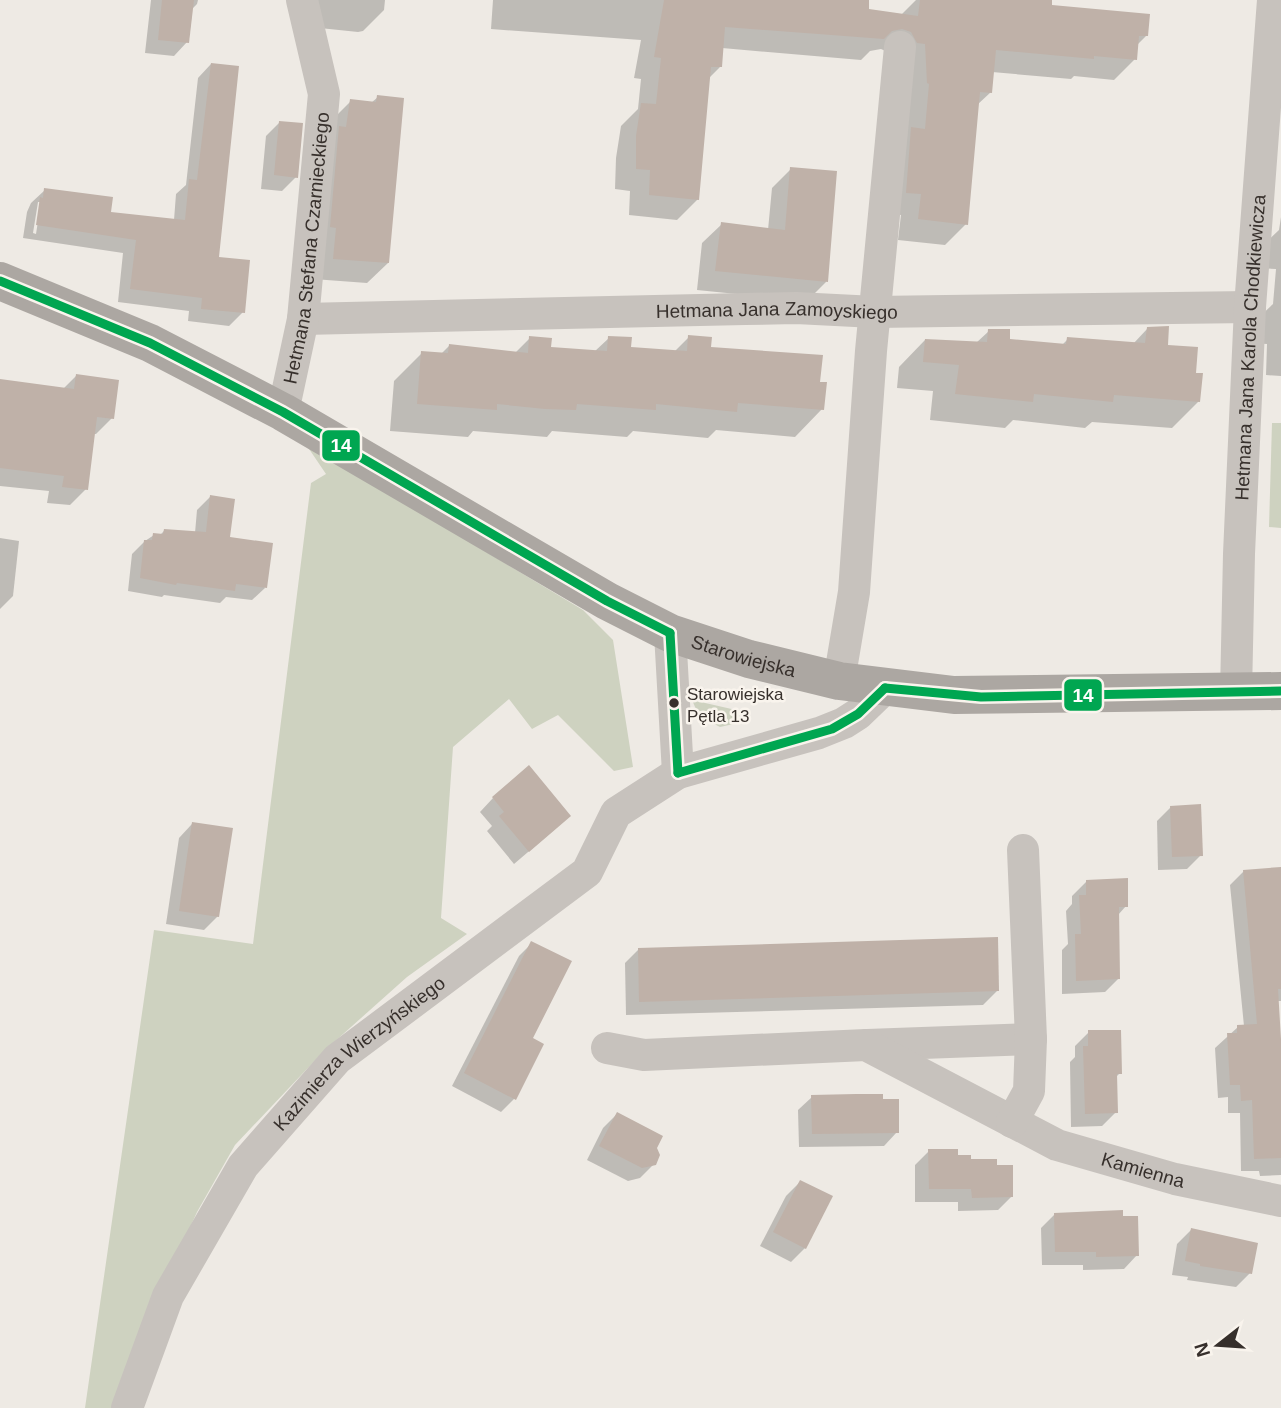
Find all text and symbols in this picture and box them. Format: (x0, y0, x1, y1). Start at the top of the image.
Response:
street label: Hetmana Stefana Czarnieckiego (279, 111, 333, 386)
street label: Hetmana Jana Karola Chodkiewicza (1231, 193, 1269, 501)
street label: Hetmana Jana Zamoyskiego (656, 298, 898, 323)
line badge: 14 (321, 429, 361, 462)
text: 14 (330, 435, 352, 456)
street label: Starowiejska (689, 631, 798, 681)
line badge: 14 (1063, 678, 1103, 712)
place label: Starowiejska Pętla 13 (687, 685, 784, 726)
text: 14 (1072, 685, 1094, 706)
marker: Starowiejska Pętla 13 (667, 696, 681, 710)
street label: Kazimierza Wierzyńskiego (269, 972, 449, 1135)
street label: Kamienna (1099, 1148, 1187, 1192)
north arrow (1183, 1310, 1253, 1380)
text: N (1190, 1340, 1214, 1359)

